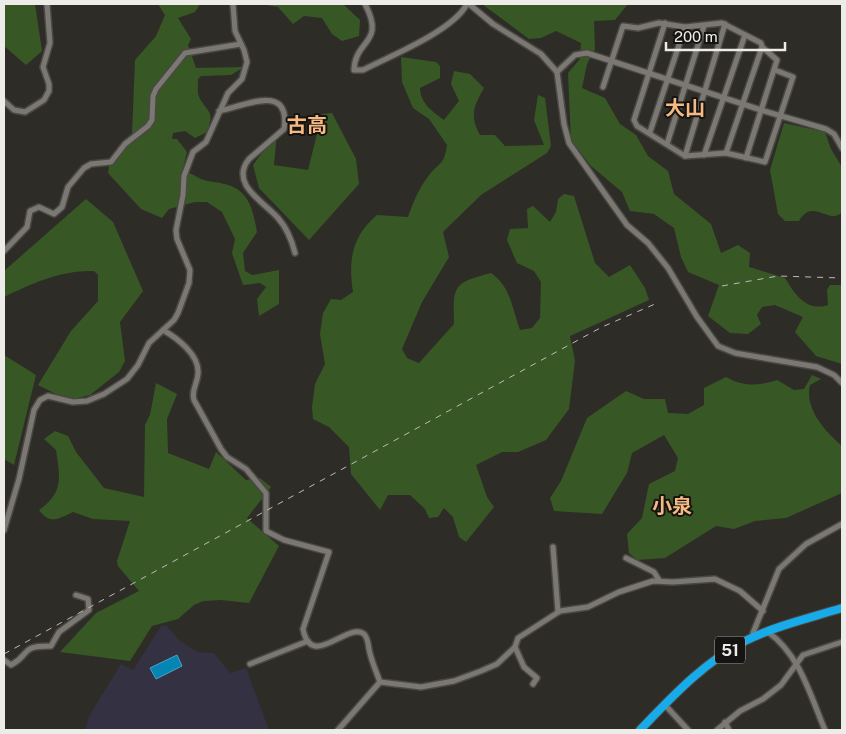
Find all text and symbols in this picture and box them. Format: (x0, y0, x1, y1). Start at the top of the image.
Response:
scale bar (666, 20, 785, 52)
text: 200 m (674, 28, 718, 45)
district label: 大山 (665, 96, 705, 120)
district label: 古高 (287, 113, 327, 137)
district label: 小泉 (652, 494, 692, 518)
road number: 51 (715, 636, 745, 664)

